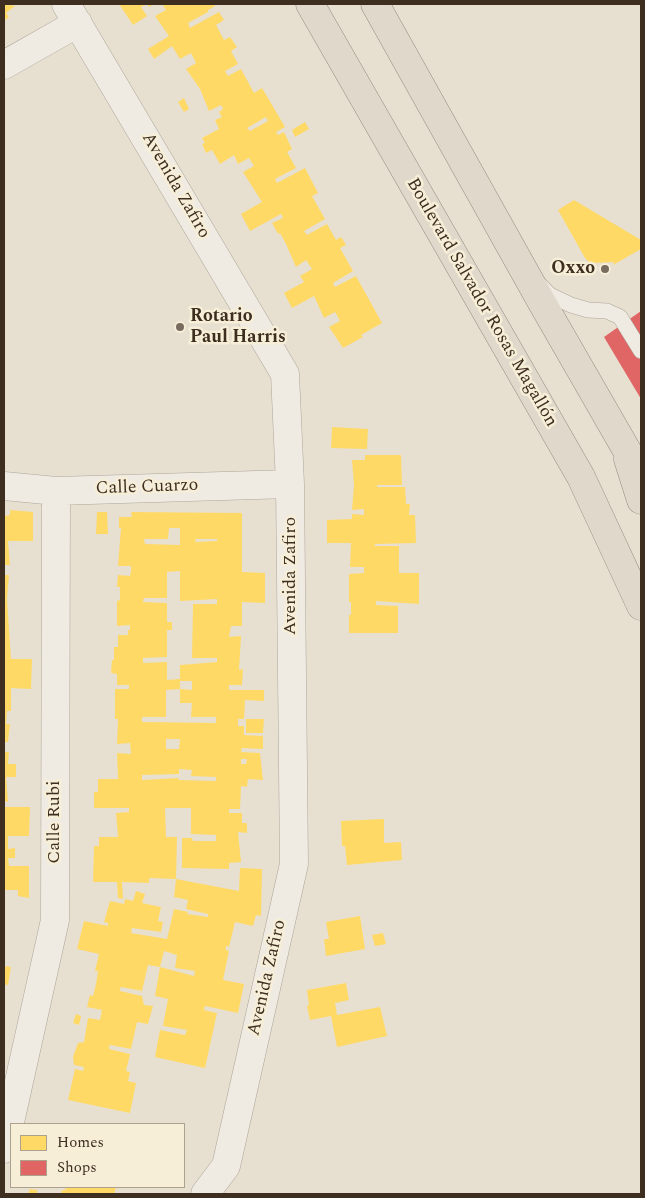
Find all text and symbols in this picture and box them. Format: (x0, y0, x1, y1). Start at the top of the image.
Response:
street label: Avenida Zafiro (136, 129, 214, 243)
street label: Boulevard Salvador Rosas Magallón (401, 175, 561, 431)
place label: Oxxo (551, 258, 595, 280)
marker: Oxxo (599, 263, 611, 275)
place label: Rotario Paul Harris (190, 306, 286, 348)
marker: Rotario Paul Harris (174, 321, 186, 333)
street label: Calle Cuarzo (95, 475, 199, 501)
street label: Avenida Zafiro (280, 517, 302, 635)
street label: Calle Rubi (44, 780, 66, 864)
street label: Avenida Zafiro (244, 918, 292, 1038)
legend (10, 1123, 185, 1188)
text: Homes (57, 1131, 104, 1154)
text: Shops (57, 1156, 97, 1179)

